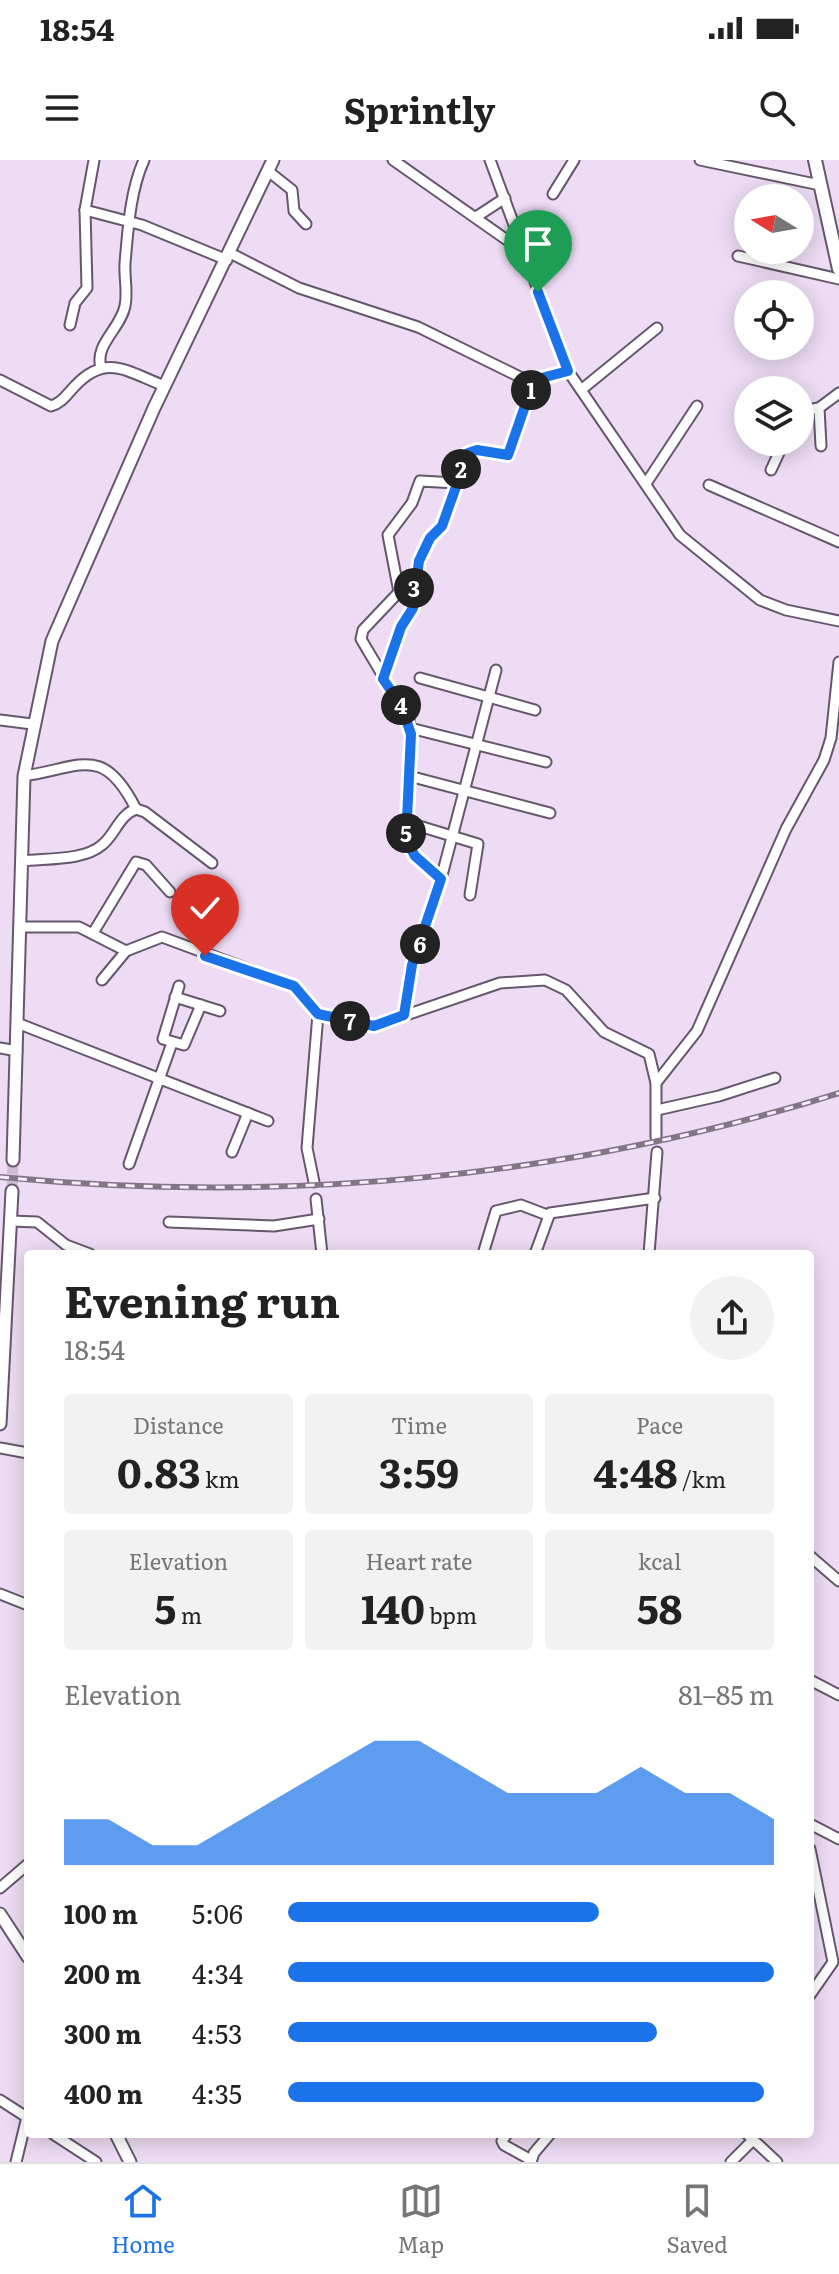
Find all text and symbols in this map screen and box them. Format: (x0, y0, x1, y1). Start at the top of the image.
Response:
text: 18:54 (40, 6, 114, 50)
text: Sprintly (344, 82, 495, 135)
icon: menu (40, 86, 84, 130)
icon: search (755, 86, 799, 130)
north arrow (734, 184, 814, 264)
map controls (734, 184, 814, 456)
pin (504, 210, 572, 292)
icon: arrive (516, 222, 560, 266)
button: locate (734, 280, 814, 360)
pin: 1 (511, 370, 551, 410)
text: 1 (526, 373, 536, 406)
button: layers (734, 376, 814, 456)
pin: 2 (441, 449, 481, 489)
text: 2 (455, 452, 467, 485)
pin: 3 (394, 568, 434, 608)
text: 3 (408, 571, 420, 604)
pin: 4 (381, 685, 421, 725)
text: 4 (394, 688, 408, 721)
pin: 5 (386, 813, 426, 853)
text: 5 (400, 816, 412, 849)
pin (171, 874, 239, 956)
icon: check (183, 886, 227, 930)
pin: 6 (400, 924, 440, 964)
text: 6 (414, 927, 426, 960)
pin: 7 (330, 1001, 370, 1041)
text: 7 (344, 1004, 356, 1037)
text: Evening run (64, 1266, 340, 1332)
button: share (690, 1276, 774, 1360)
text: 18:54 (64, 1329, 125, 1368)
text: Distance (133, 1408, 224, 1441)
text: Time (391, 1408, 447, 1441)
text: Pace (636, 1408, 683, 1441)
text: 0.83 (117, 1441, 201, 1500)
text: 3:59 (379, 1441, 459, 1500)
text: 4:48 (593, 1441, 678, 1500)
text: km (201, 1462, 240, 1495)
text: /km (678, 1462, 726, 1495)
text: Elevation (129, 1544, 228, 1577)
text: Heart rate (366, 1544, 472, 1577)
text: kcal (638, 1544, 681, 1577)
text: 5 (155, 1577, 176, 1636)
text: 140 (361, 1577, 425, 1636)
text: 58 (637, 1577, 682, 1636)
text: m (176, 1598, 202, 1631)
text: bpm (425, 1598, 477, 1631)
text: Elevation (64, 1674, 182, 1713)
text: 81–85 m (678, 1674, 774, 1713)
text: 100 m (64, 1893, 138, 1932)
text: 5:06 (192, 1893, 243, 1932)
text: 200 m (64, 1953, 141, 1992)
text: 4:34 (192, 1953, 243, 1992)
text: 300 m (64, 2013, 142, 2052)
text: 4:53 (192, 2013, 242, 2052)
text: 400 m (64, 2073, 143, 2112)
text: 4:35 (192, 2073, 242, 2112)
tab: Home (111, 2179, 175, 2260)
tab: Map (397, 2179, 444, 2260)
tab: Saved (666, 2179, 728, 2260)

